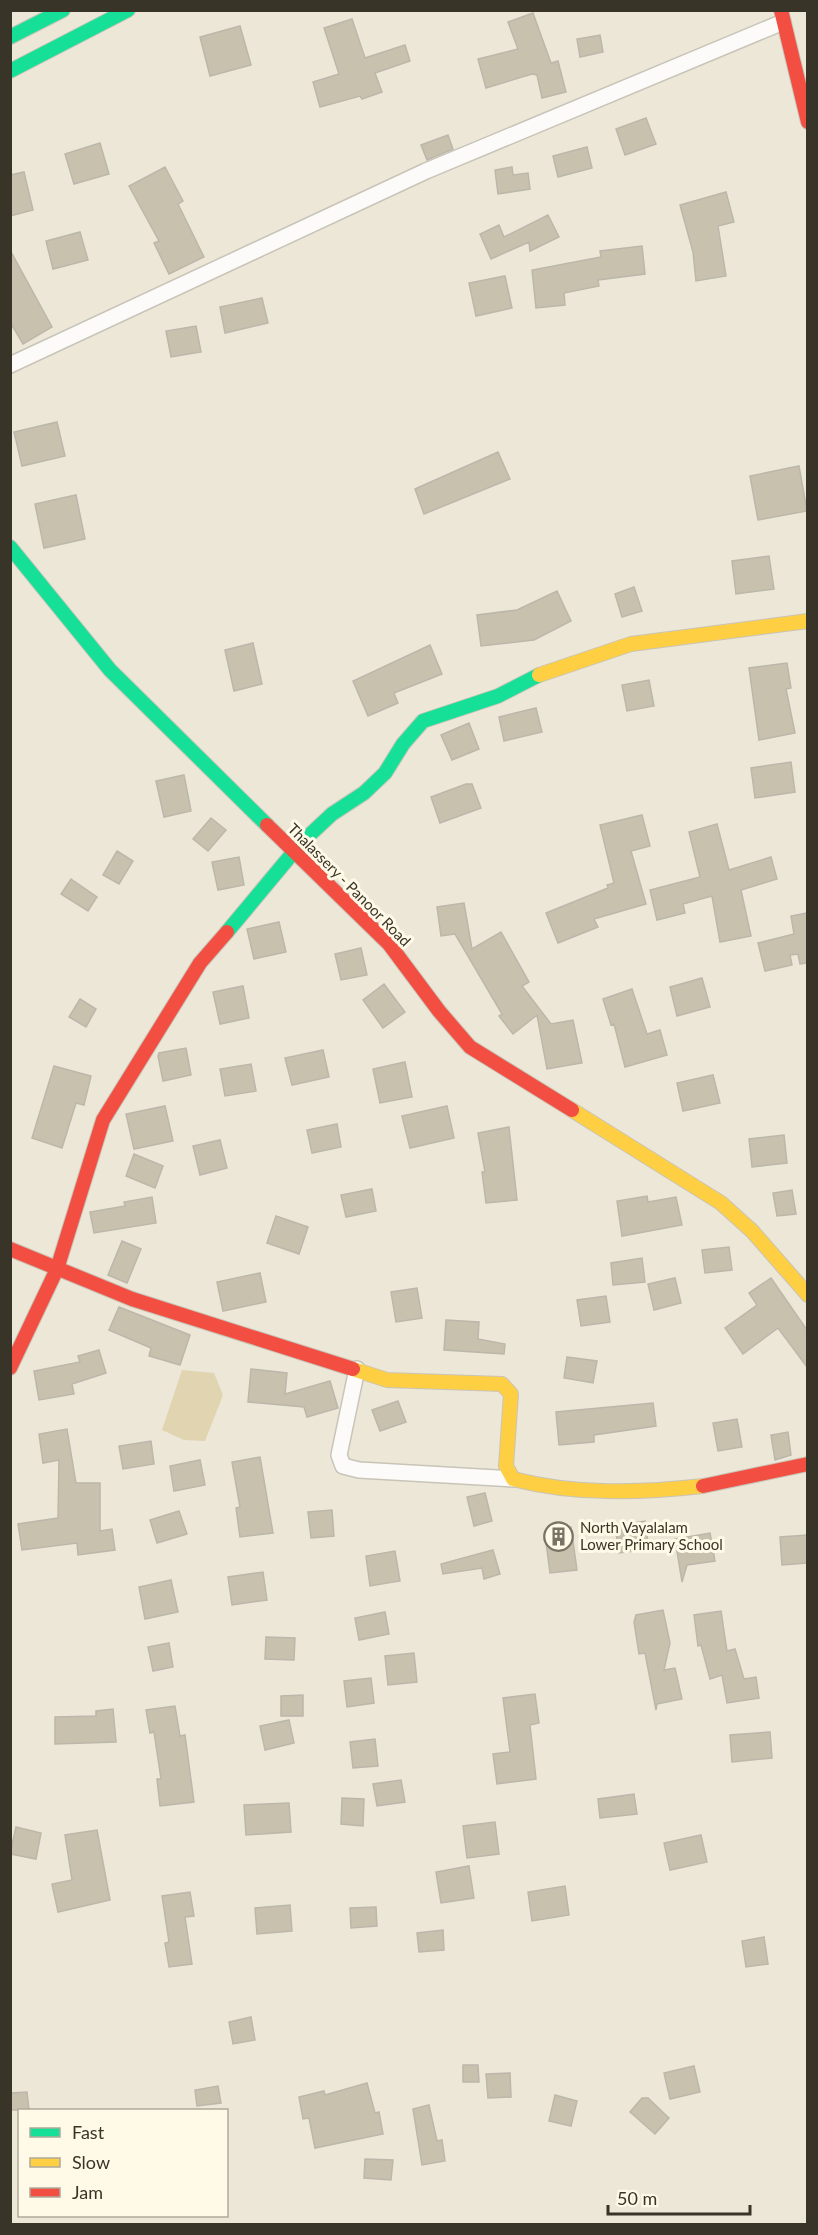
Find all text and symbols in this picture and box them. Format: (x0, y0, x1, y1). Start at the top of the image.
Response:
street label: Thalassery - Panoor Road (285, 819, 415, 949)
place label: North Vayalalam Lower Primary School (580, 1518, 723, 1553)
building icon: North Vayalalam Lower Primary School (543, 1521, 575, 1553)
legend (18, 2109, 228, 2217)
text: Fast (72, 2121, 105, 2143)
text: Slow (72, 2151, 110, 2173)
scale bar (608, 2178, 750, 2216)
text: Jam (72, 2181, 103, 2203)
text: 50 m (617, 2187, 657, 2209)

